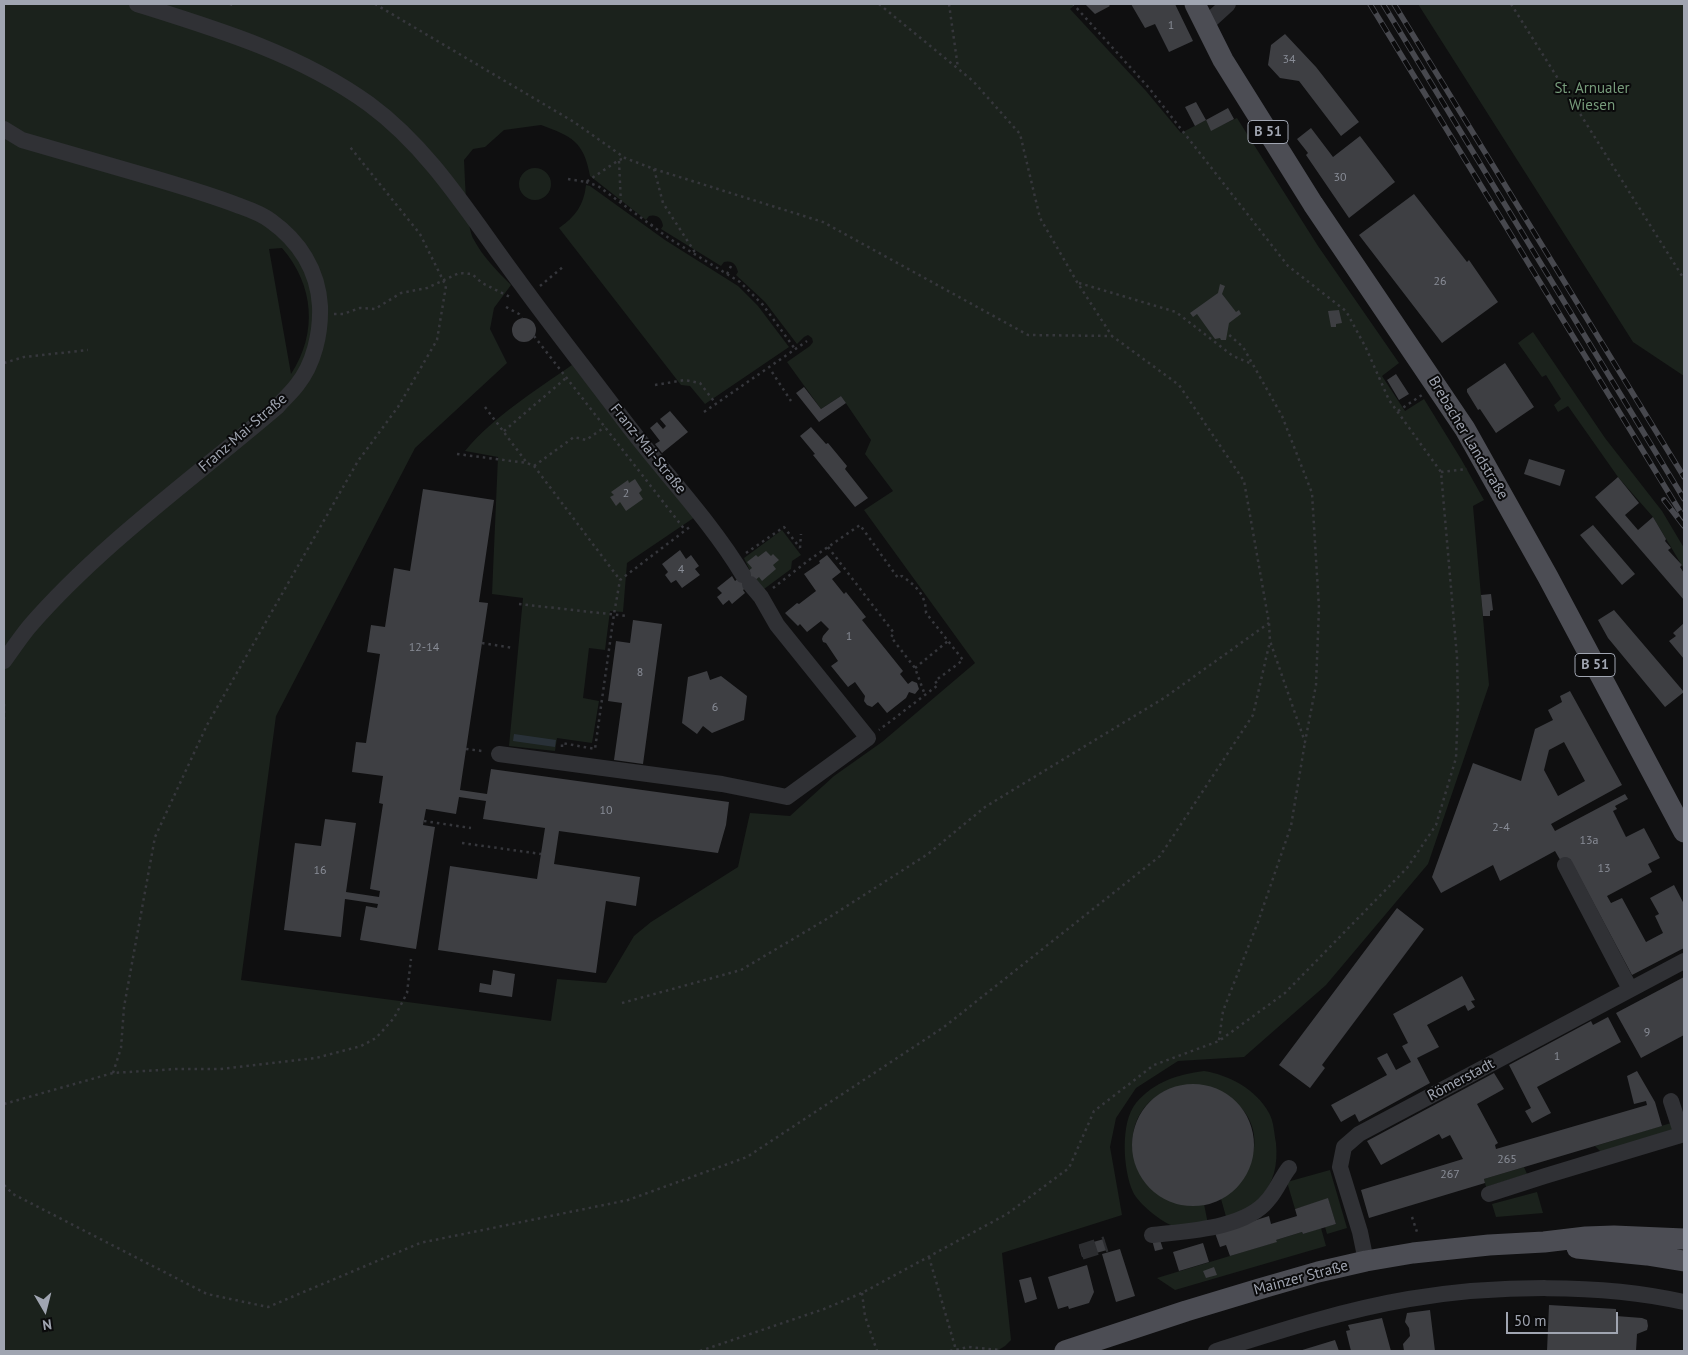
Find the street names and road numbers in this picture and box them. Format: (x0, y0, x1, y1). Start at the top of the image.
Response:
road number: B 51 (1248, 120, 1288, 144)
street label: Brebacher Landstraße (1424, 373, 1512, 503)
street label: Franz-Mai-Straße (195, 390, 291, 476)
street label: Franz-Mai-Straße (606, 400, 690, 498)
road number: B 51 (1575, 654, 1615, 676)
street label: Römerstadt (1424, 1055, 1498, 1105)
street label: Mainzer Straße (1252, 1257, 1350, 1299)

